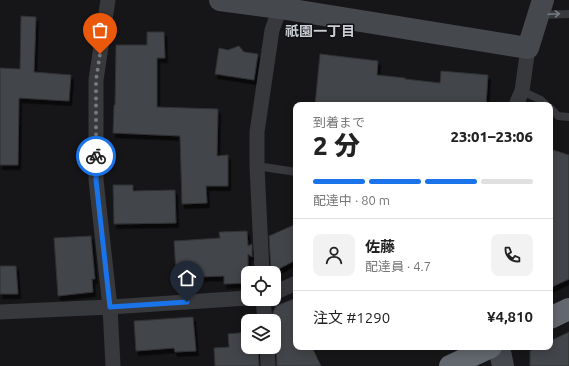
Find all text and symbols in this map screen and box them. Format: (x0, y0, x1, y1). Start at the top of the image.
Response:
one-way arrow (547, 11, 560, 18)
pin (83, 13, 117, 54)
icon: bag (89, 19, 111, 41)
district label: 祇園一丁目 (285, 23, 355, 39)
text: 到着まで (313, 115, 365, 129)
text: 23:01–23:06 (450, 128, 533, 145)
text: 2 分 (313, 131, 360, 160)
courier (76, 136, 116, 176)
icon: bike (85, 145, 107, 167)
text: 配達中 · 80 m (313, 193, 390, 207)
button: person (313, 234, 355, 276)
button: phone (491, 234, 533, 276)
text: 佐藤 (365, 238, 395, 255)
text: 配達員 · 4.7 (365, 259, 431, 273)
pin (170, 261, 204, 302)
map controls (241, 266, 281, 354)
button: locate (241, 266, 281, 306)
icon: home (176, 267, 198, 289)
text: ¥4,810 (487, 308, 533, 325)
text: 注文 #1290 (313, 309, 390, 326)
button: layers (241, 314, 281, 354)

